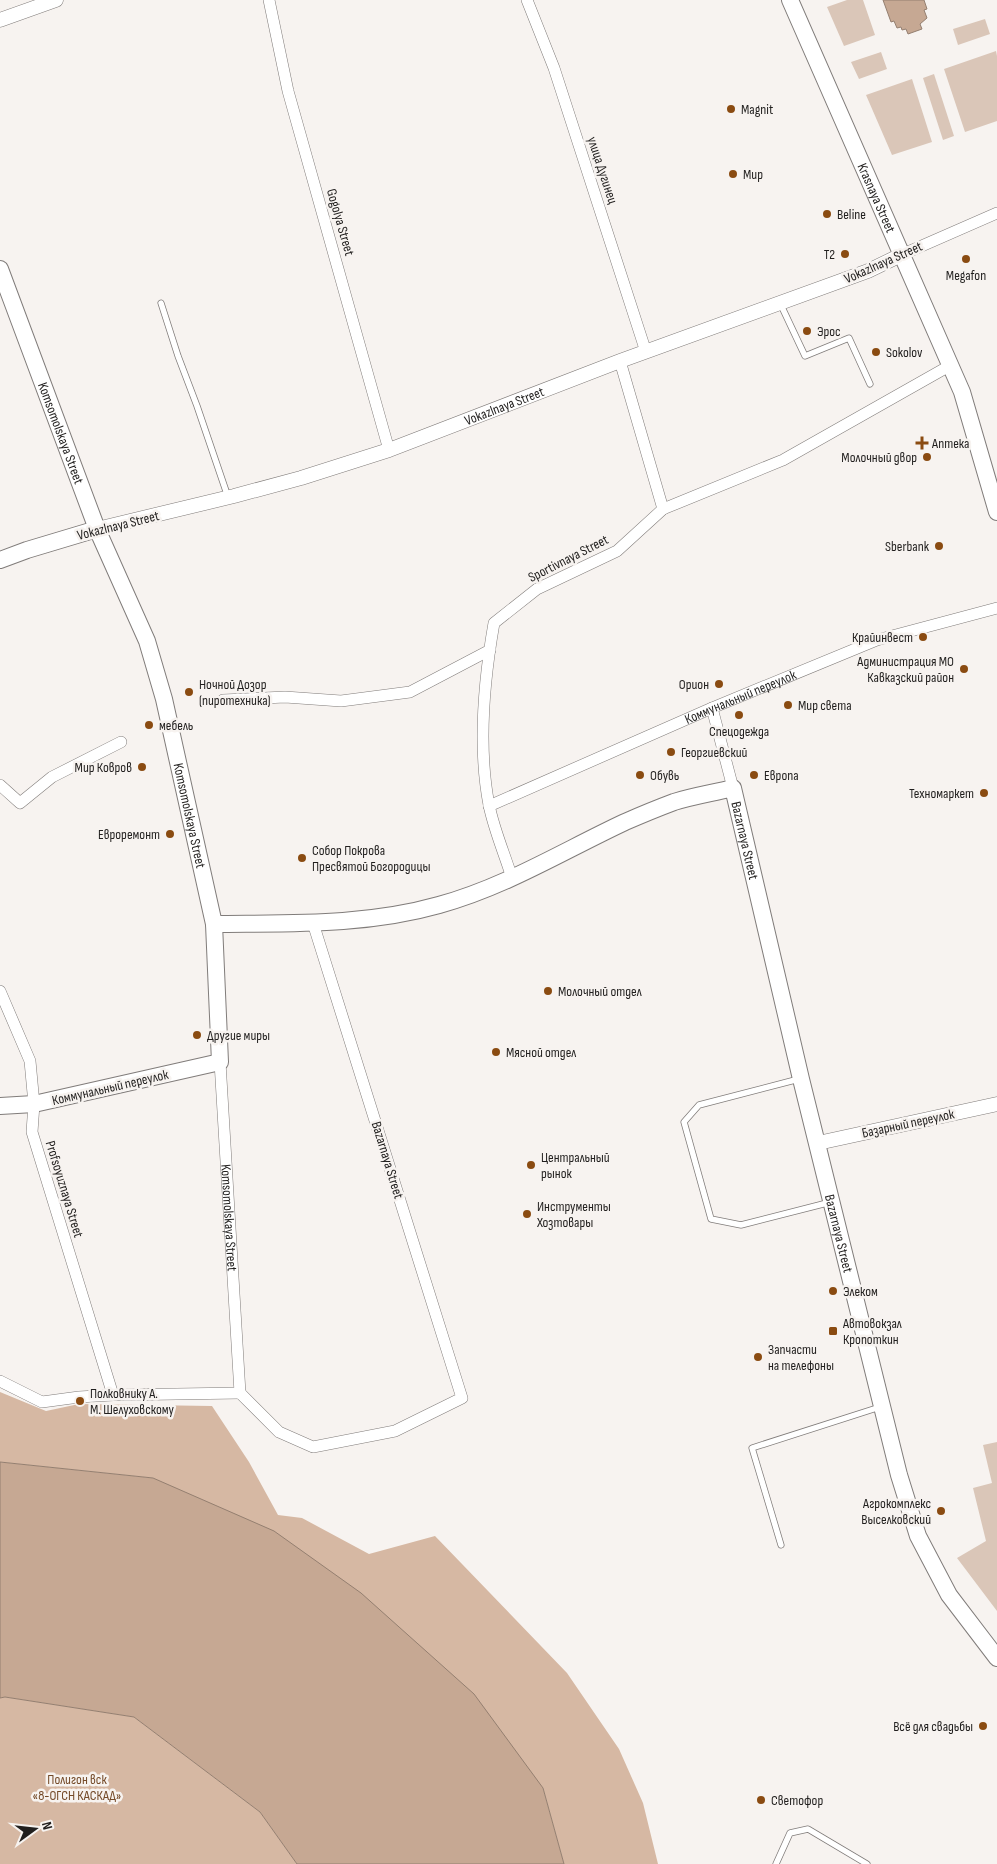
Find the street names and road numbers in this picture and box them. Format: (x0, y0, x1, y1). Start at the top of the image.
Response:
street label: улица Дугинец (584, 134, 621, 206)
street label: Krasnaya Street (854, 161, 899, 235)
street label: Gogolya Street (323, 187, 358, 258)
street label: Vokazlnaya Street (842, 238, 925, 287)
street label: Komsomolskaya Street (34, 380, 87, 486)
street label: Vokazlnaya Street (462, 383, 546, 429)
street label: Vokazlnaya Street (75, 507, 161, 544)
street label: Sportivnaya Street (525, 531, 611, 586)
street label: Коммунальный переулок (682, 666, 799, 728)
street label: Komsomolskaya Street (169, 761, 209, 870)
street label: Bazarnaya Street (727, 800, 762, 881)
street label: Коммунальный переулок (50, 1066, 171, 1109)
street label: Базарный переулок (860, 1105, 956, 1142)
street label: Bazarnaya Street (368, 1120, 407, 1201)
street label: Profsoyuznaya Street (42, 1139, 87, 1240)
street label: Komsomolskaya Street (217, 1164, 241, 1272)
street label: Bazarnaya Street (821, 1193, 857, 1274)

